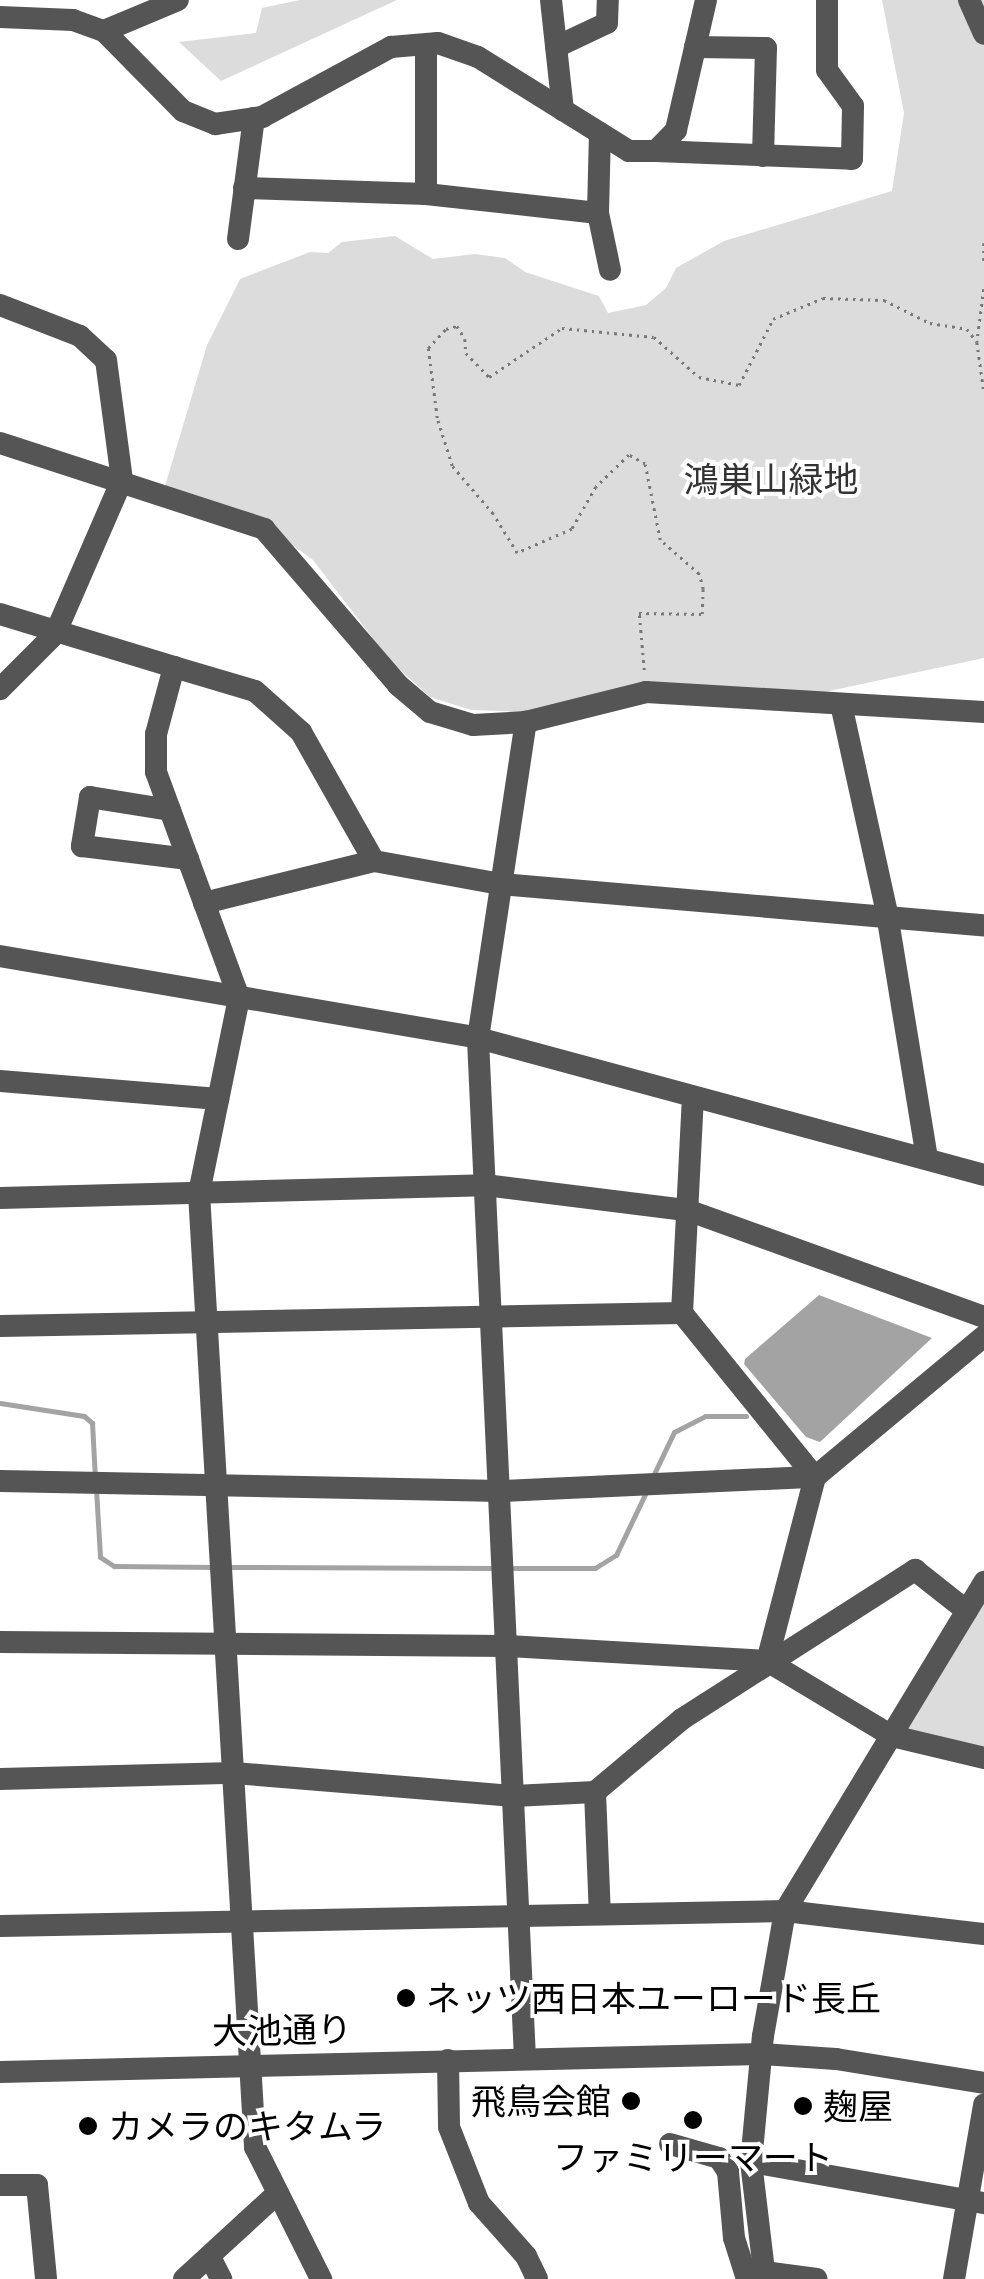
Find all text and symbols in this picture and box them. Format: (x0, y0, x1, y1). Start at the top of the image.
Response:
park label: 鴻巣山緑地 (684, 458, 858, 500)
place label: ネッツ西日本ユーロード長丘 (426, 1977, 881, 2019)
marker: ネッツ西日本ユーロード長丘 (395, 1987, 417, 2009)
street label: 大池通り (212, 2008, 352, 2052)
place label: 飛鳥会館 (471, 2080, 611, 2122)
place label: 麹屋 (823, 2085, 893, 2127)
marker: 飛鳥会館 (620, 2090, 642, 2112)
marker: 麹屋 (792, 2095, 814, 2117)
place label: カメラのキタムラ (108, 2105, 388, 2147)
marker: ファミリーマート (682, 2109, 704, 2131)
marker: カメラのキタムラ (77, 2115, 99, 2137)
place label: ファミリーマート (553, 2136, 833, 2178)

